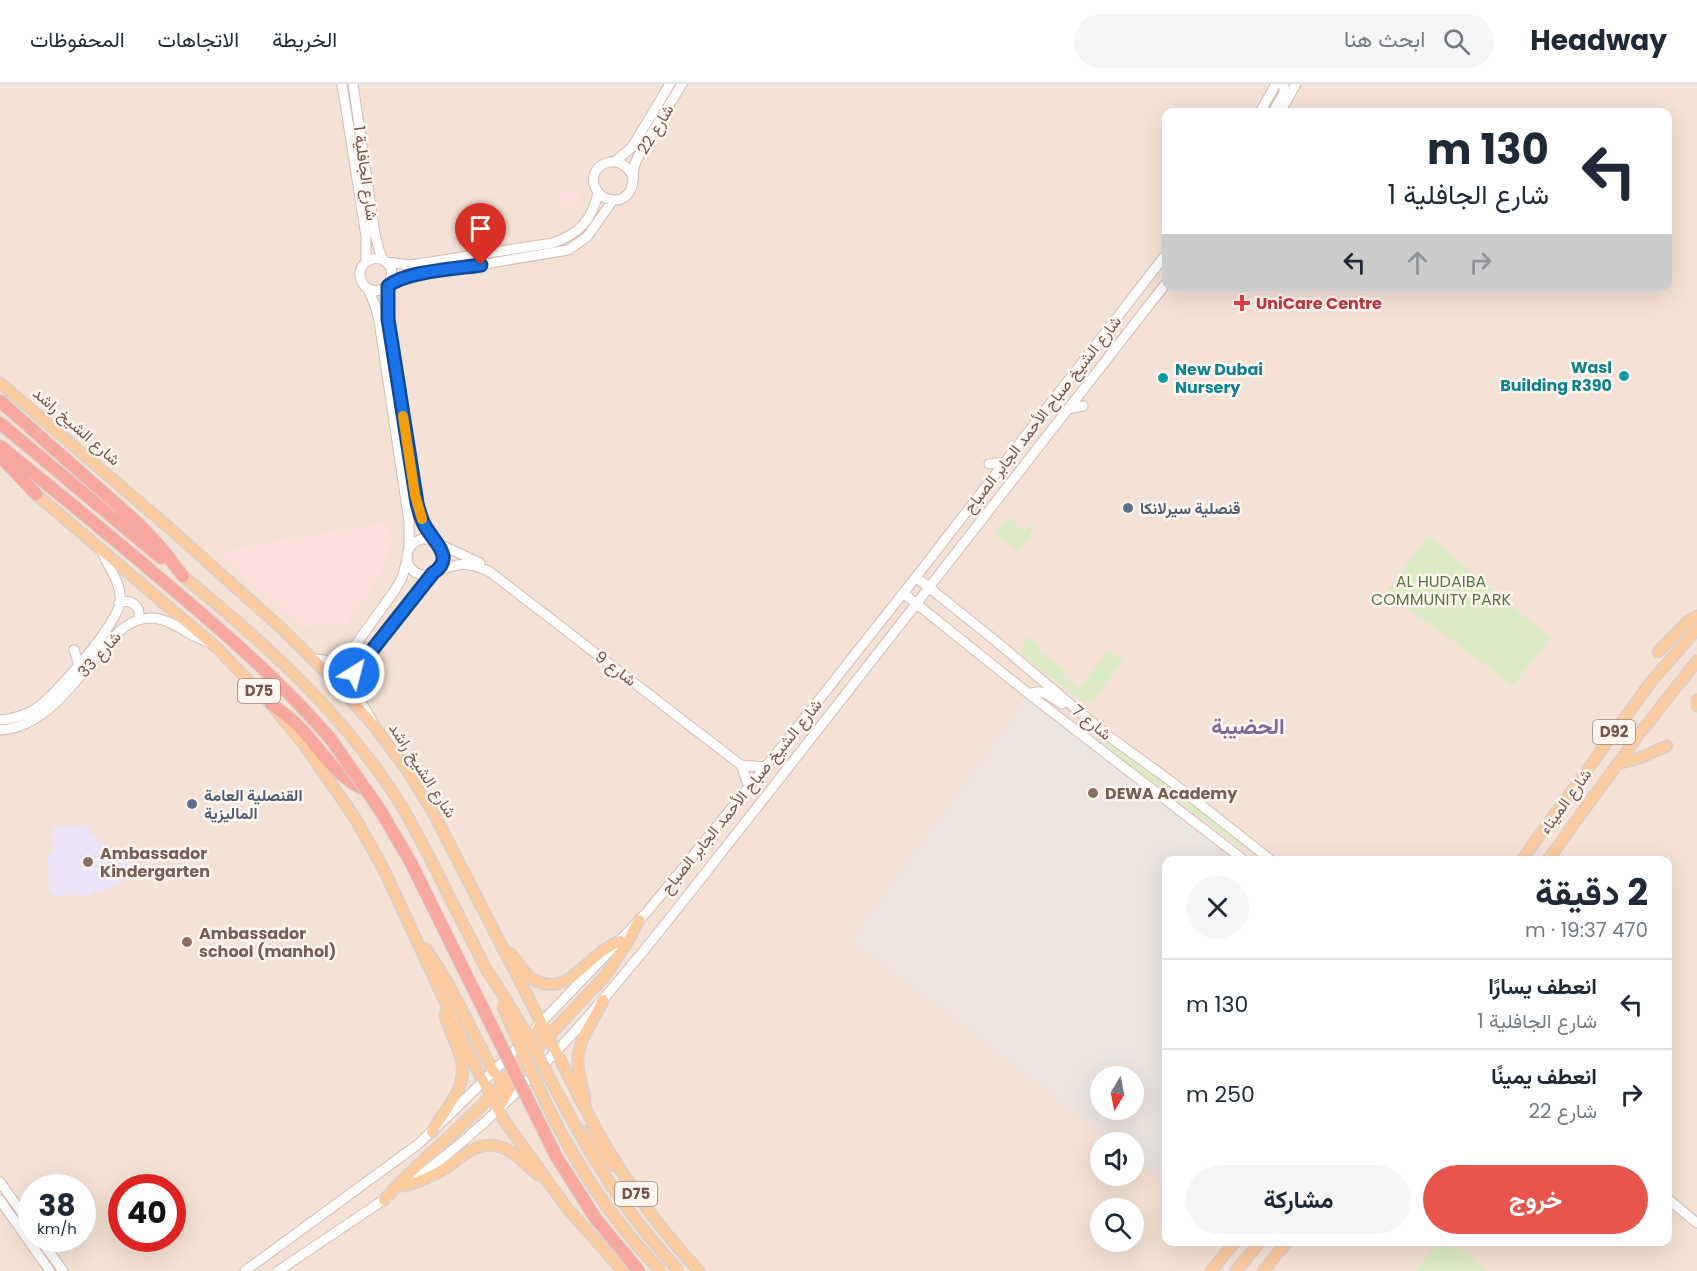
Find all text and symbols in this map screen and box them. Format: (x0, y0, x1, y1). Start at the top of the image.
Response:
search box (1074, 14, 1494, 68)
text: Headway (1530, 21, 1667, 60)
text: ابحث هنا (1344, 24, 1425, 55)
text: المحفوظات (30, 25, 125, 54)
text: الاتجاهات (158, 25, 239, 54)
text: الخريطة (272, 25, 337, 54)
icon: search (1440, 25, 1473, 58)
street label: شارع 22 (631, 100, 679, 159)
text: 130 m (1427, 120, 1549, 179)
street label: شارع الجافلية 1 (347, 124, 384, 222)
icon: left (1570, 132, 1648, 210)
text: شارع الجافلية 1 (1387, 176, 1549, 213)
pin (455, 203, 506, 265)
icon: arrive (464, 212, 497, 245)
icon: left (1338, 246, 1371, 279)
icon: ahead (1401, 246, 1434, 279)
icon: right (1464, 246, 1497, 279)
place label: UniCare Centre (1256, 292, 1382, 315)
marker: UniCare Centre (1233, 294, 1251, 312)
street label: شارع الشيخ صباح الأحمد الجابر الصباح (958, 311, 1127, 518)
place label: Wasl Building R390 (1500, 356, 1612, 397)
place label: New Dubai Nursery (1175, 358, 1263, 399)
marker: Wasl Building R390 (1617, 369, 1631, 383)
marker: New Dubai Nursery (1156, 371, 1170, 385)
street label: شارع الشيخ راشد (28, 382, 126, 471)
place label: قنصلية سيرلانكا (1140, 497, 1241, 520)
marker: قنصلية سيرلانكا (1121, 501, 1135, 515)
park label: AL HUDAIBA COMMUNITY PARK (1371, 570, 1511, 611)
street label: شارع 33 (72, 626, 126, 683)
position arrow (322, 641, 386, 705)
street label: شارع 9 (590, 645, 641, 692)
road number: D75 (238, 679, 280, 703)
street label: شارع الشيخ صباح الأحمد الجابر الصباح (655, 694, 827, 899)
street label: شارع 7 (1067, 699, 1116, 746)
district label: الحضيبة (1211, 711, 1285, 742)
street label: شارع الشيخ راشد (383, 718, 462, 822)
road number: D92 (1593, 720, 1635, 744)
street label: شارع الميناء (1534, 764, 1597, 839)
place label: DEWA Academy (1105, 782, 1238, 805)
place label: القنصلية العامة الماليزية (204, 784, 303, 825)
marker: DEWA Academy (1086, 786, 1100, 800)
marker: القنصلية العامة الماليزية (185, 797, 199, 811)
place label: Ambassador Kindergarten (100, 842, 210, 883)
marker: Ambassador Kindergarten (81, 855, 95, 869)
text: 2 دقيقة (1535, 867, 1648, 918)
button: close (1186, 876, 1249, 939)
text: 470 m · 19:37 (1525, 916, 1648, 944)
place label: Ambassador school (manhol) (199, 922, 336, 963)
marker: Ambassador school (manhol) (180, 935, 194, 949)
text: انعطف يسارًا (1488, 971, 1597, 1002)
icon: left (1615, 988, 1648, 1021)
text: 130 m (1186, 989, 1248, 1020)
text: شارع الجافلية 1 (1477, 1007, 1597, 1035)
text: انعطف يمينًا (1491, 1061, 1597, 1092)
north arrow (1090, 1066, 1144, 1120)
map controls (1090, 1066, 1144, 1252)
icon: right (1615, 1078, 1648, 1111)
text: 250 m (1186, 1079, 1255, 1110)
text: شارع 22 (1528, 1097, 1597, 1125)
button: sound (1090, 1132, 1144, 1186)
button: مشاركة (1186, 1165, 1411, 1234)
button: خروج (1423, 1165, 1648, 1234)
speed limit sign: 40 (108, 1174, 186, 1252)
road number: D75 (615, 1182, 657, 1206)
text: 38 (38, 1184, 76, 1227)
button: search (1090, 1198, 1144, 1252)
text: km/h (37, 1218, 77, 1239)

